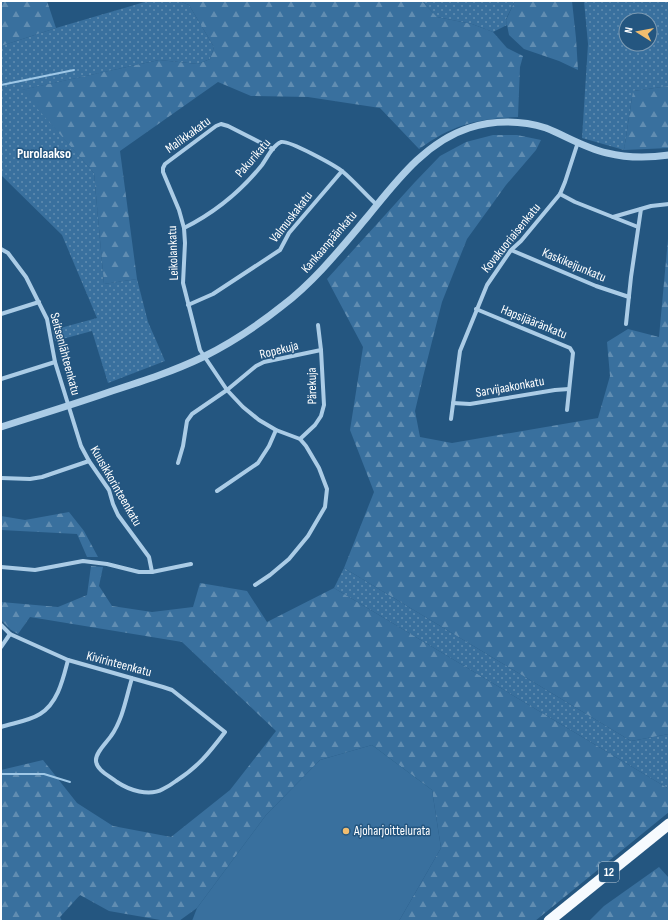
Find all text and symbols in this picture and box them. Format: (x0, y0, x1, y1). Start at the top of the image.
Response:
north arrow (618, 12, 658, 52)
text: N (622, 26, 636, 34)
street label: Malikkakatu (162, 113, 214, 157)
street label: Pakurikatu (232, 135, 274, 181)
district label: Purolaakso (17, 145, 71, 162)
street label: Valmuskakatu (266, 188, 316, 246)
street label: Kovakuoriaisenkatu (478, 200, 544, 276)
street label: Kankaanpäänkatu (298, 208, 360, 276)
street label: Leikolankatu (164, 225, 182, 281)
street label: Kaskikeijunkatu (540, 244, 608, 286)
street label: Hapsijääränkatu (499, 301, 569, 343)
street label: Seitsenlähteenkatu (46, 311, 84, 397)
street label: Ropekuja (258, 337, 300, 363)
street label: Pärekuja (304, 367, 320, 405)
street label: Sarvijaakonkatu (474, 373, 546, 401)
street label: Kuusikkorinteenkatu (87, 443, 145, 529)
street label: Kivirinteenkatu (85, 648, 153, 680)
place label: Ajoharjoittelurata (353, 823, 430, 839)
marker: Ajoharjoittelurata (341, 826, 351, 836)
road number: 12 (599, 862, 619, 882)

